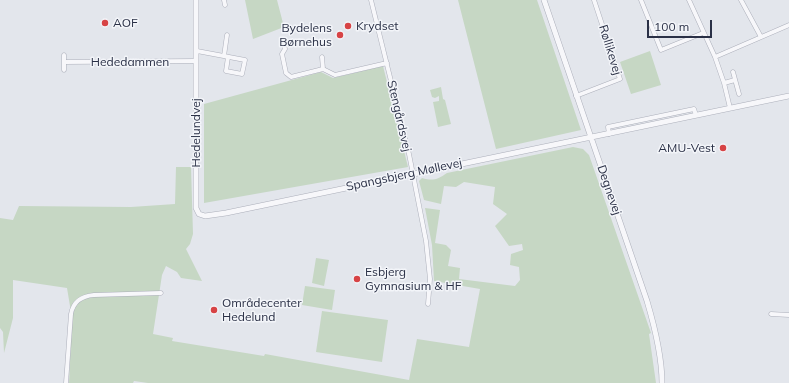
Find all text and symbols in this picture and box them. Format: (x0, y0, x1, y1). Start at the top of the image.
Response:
scale bar (649, 12, 714, 38)
place label: AOF (113, 16, 138, 30)
marker: AOF (100, 18, 110, 28)
place label: Krydset (356, 19, 398, 33)
text: 100 m (654, 19, 689, 34)
place label: Bydelens Børnehus (279, 21, 332, 49)
marker: Krydset (343, 21, 353, 31)
street label: Røllikevej (596, 23, 624, 77)
marker: Bydelens Børnehus (335, 30, 345, 40)
street label: Hededammen (91, 55, 169, 69)
street label: Stengårdsvej (384, 79, 414, 153)
street label: Hedelundvej (189, 98, 203, 168)
place label: AMU-Vest (658, 141, 715, 155)
marker: AMU-Vest (718, 143, 728, 153)
street label: Spangsbjerg Møllevej (345, 156, 463, 194)
street label: Degnevej (594, 163, 624, 217)
place label: Esbjerg Gymnasium & HF (365, 265, 461, 293)
marker: Esbjerg Gymnasium & HF (352, 274, 362, 284)
place label: Områdecenter Hedelund (222, 296, 301, 324)
marker: Områdecenter Hedelund (209, 305, 219, 315)

